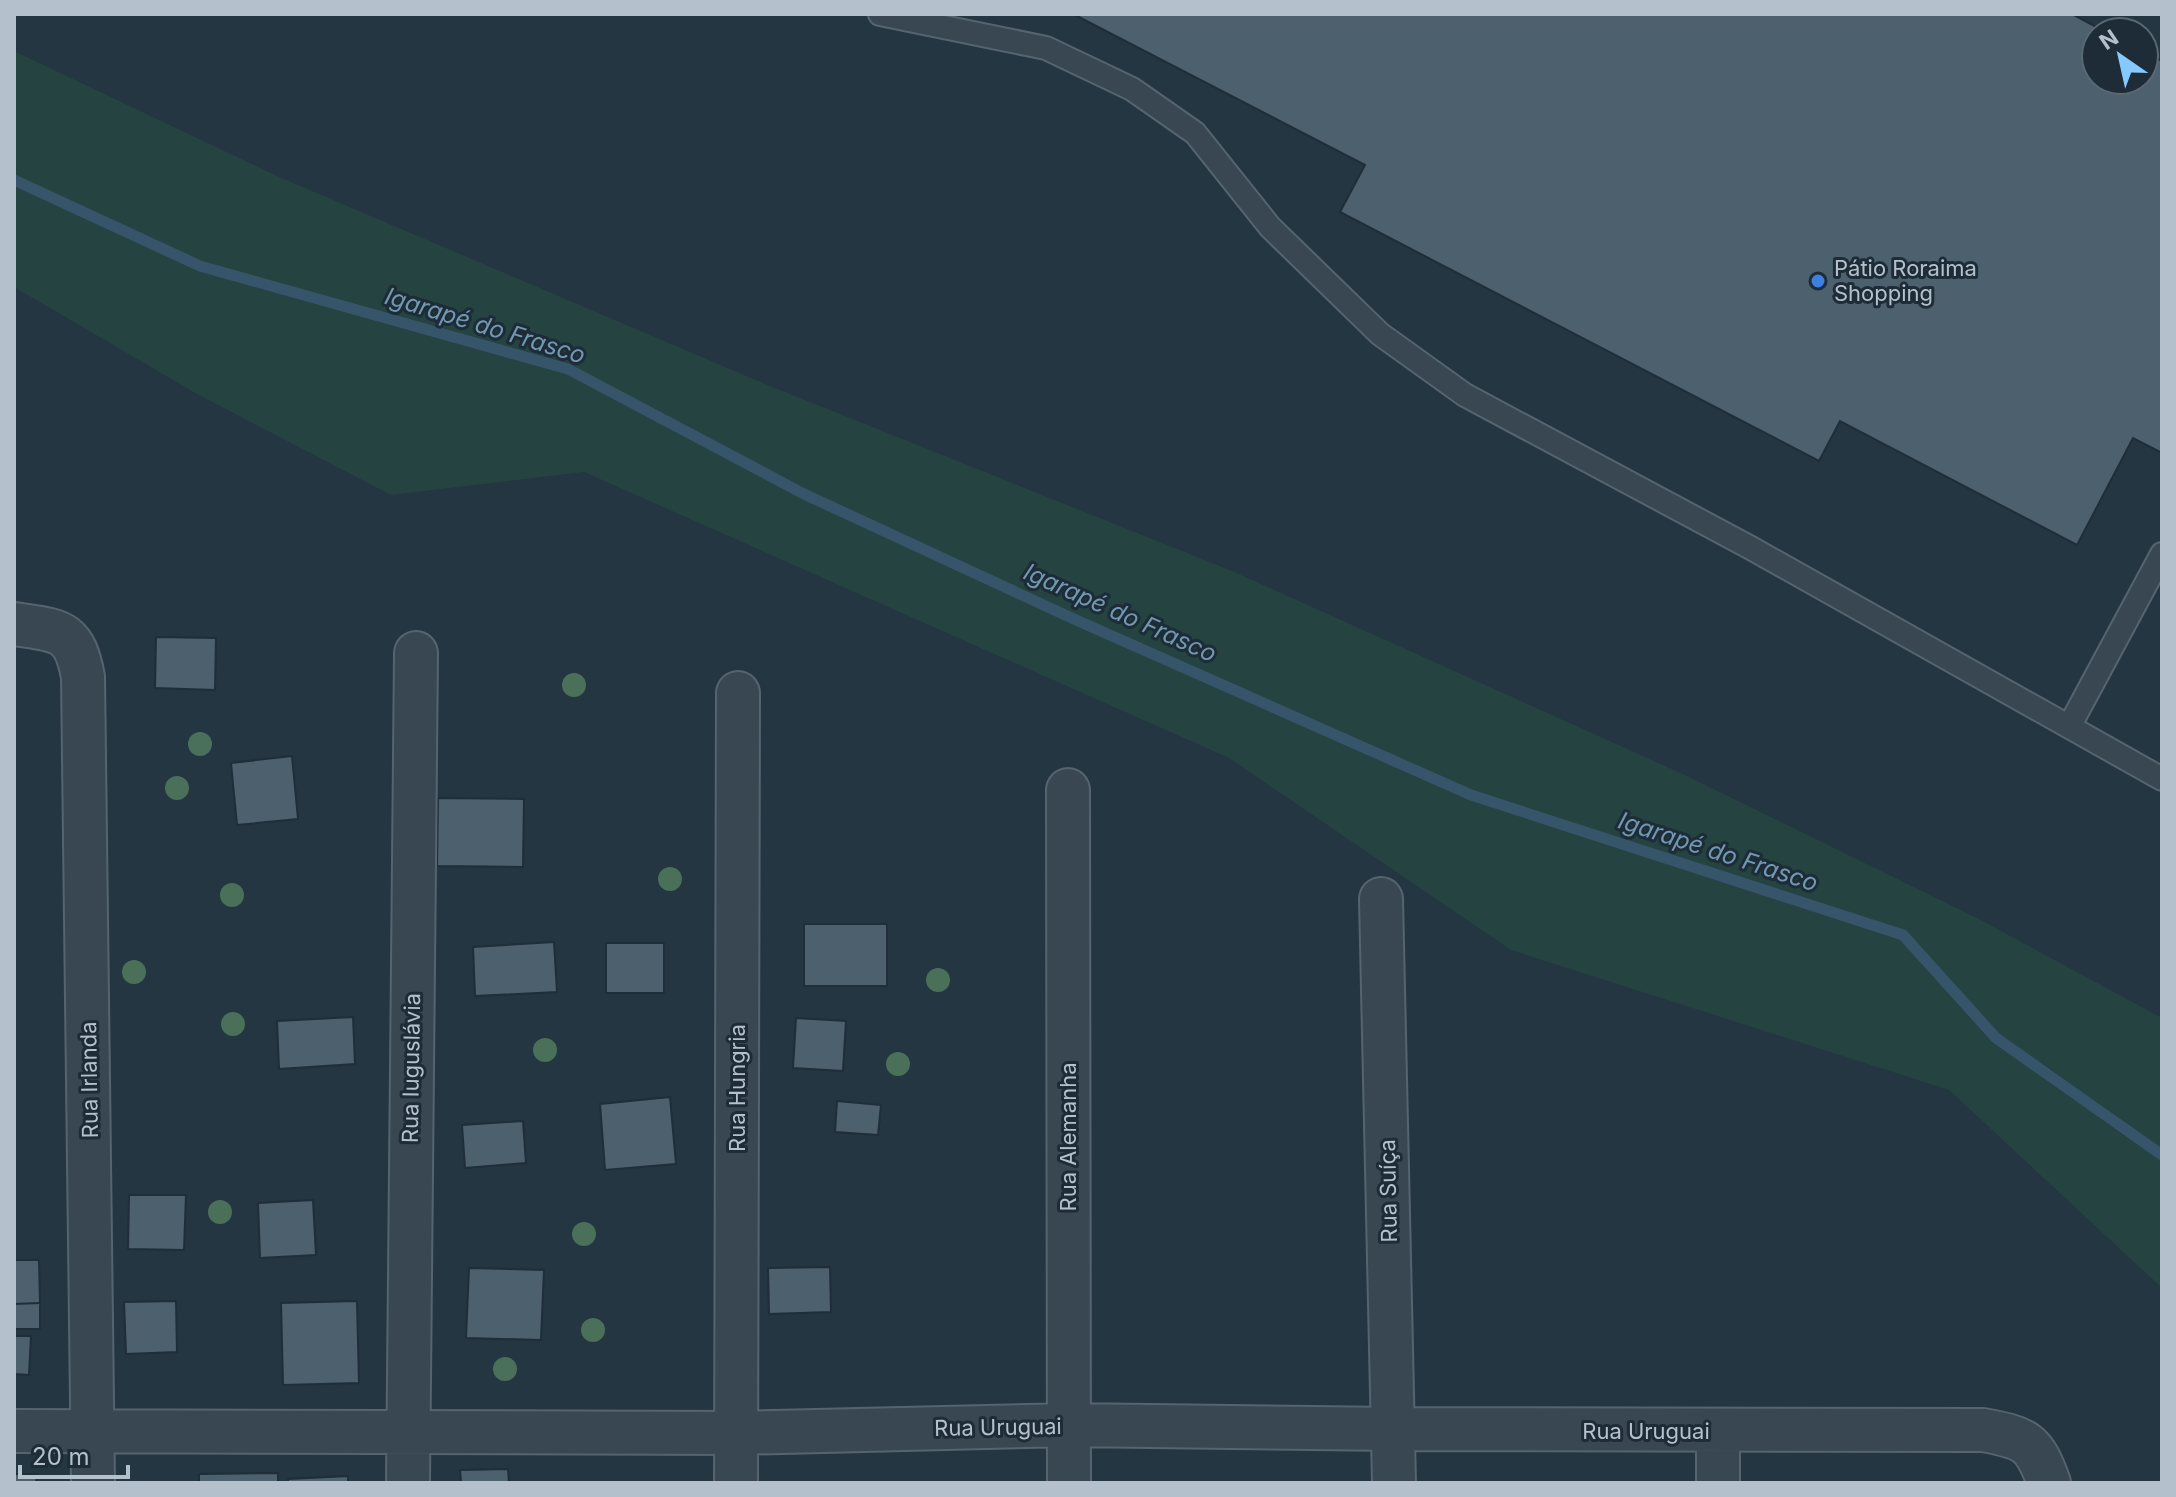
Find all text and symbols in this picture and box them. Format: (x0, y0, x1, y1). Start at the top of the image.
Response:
north arrow (2080, 16, 2160, 96)
text: N (2095, 24, 2123, 55)
place label: Pátio Roraima Shopping (1834, 255, 1977, 306)
marker: Pátio Roraima Shopping (1809, 272, 1827, 290)
water label: Igarapé do Frasco (381, 281, 589, 370)
water label: Igarapé do Frasco (1019, 557, 1221, 668)
water label: Igarapé do Frasco (1615, 806, 1822, 897)
street label: Rua Iuguslávia (397, 993, 425, 1143)
street label: Rua Irlanda (75, 1021, 103, 1139)
street label: Rua Hungria (724, 1024, 750, 1152)
street label: Rua Alemanha (1055, 1062, 1081, 1212)
street label: Rua Suíça (1374, 1139, 1402, 1243)
street label: Rua Uruguai (934, 1413, 1062, 1441)
street label: Rua Uruguai (1582, 1418, 1710, 1444)
scale bar (20, 1429, 128, 1479)
text: 20 m (32, 1442, 90, 1471)

